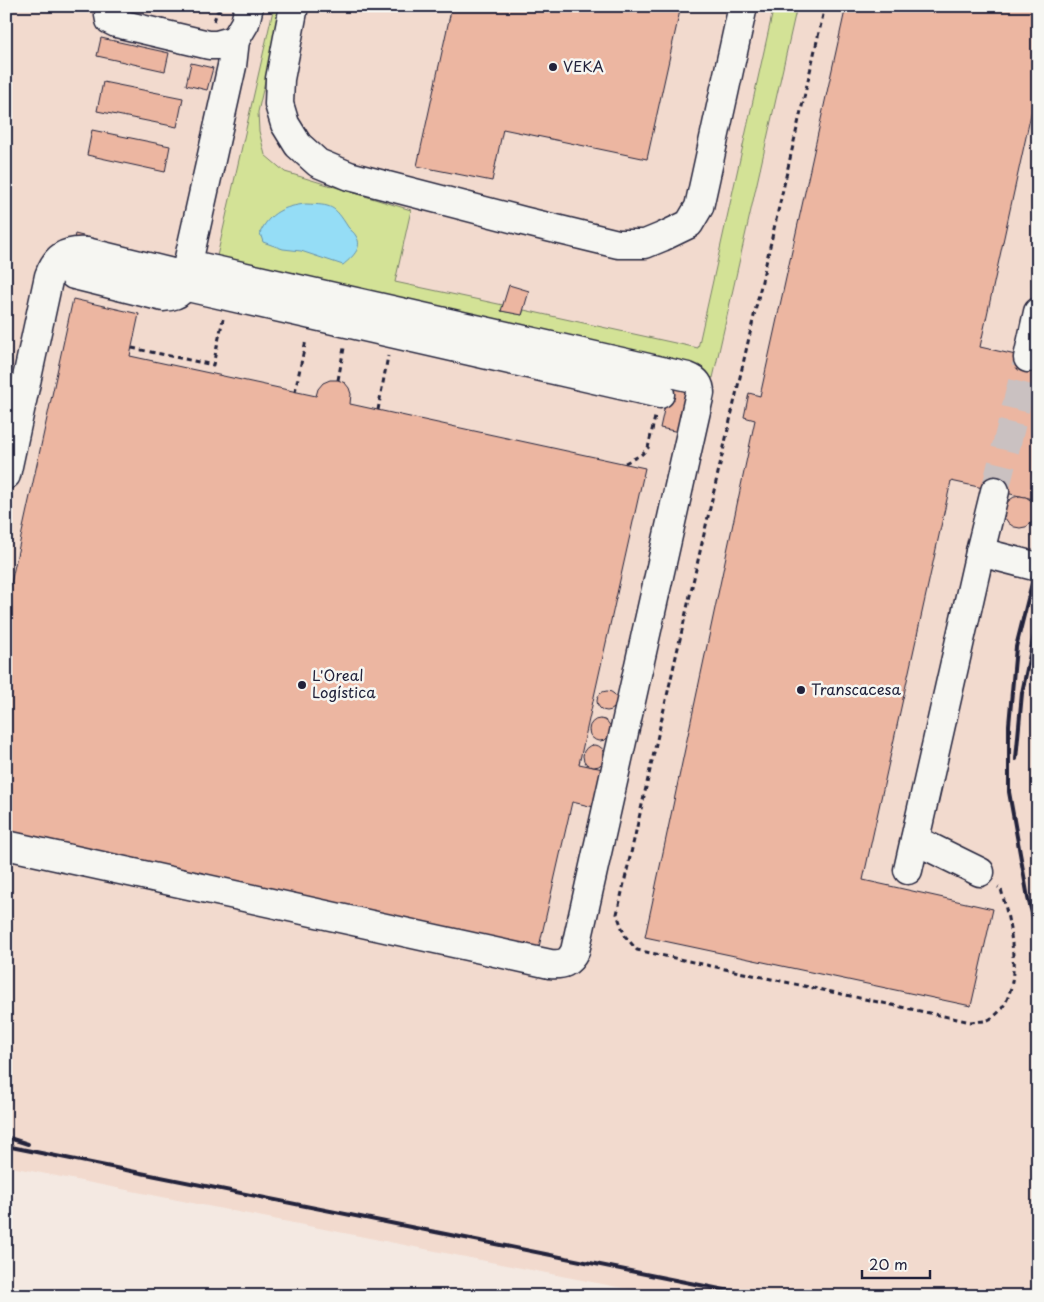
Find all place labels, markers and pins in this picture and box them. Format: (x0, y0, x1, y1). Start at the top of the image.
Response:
place label: VEKA (563, 54, 604, 77)
marker: VEKA (547, 61, 559, 73)
place label: L'Oreal Logística (312, 663, 376, 703)
place label: Transcacesa (811, 677, 901, 700)
marker: L'Oreal Logística (296, 679, 308, 691)
marker: Transcacesa (795, 684, 807, 696)

